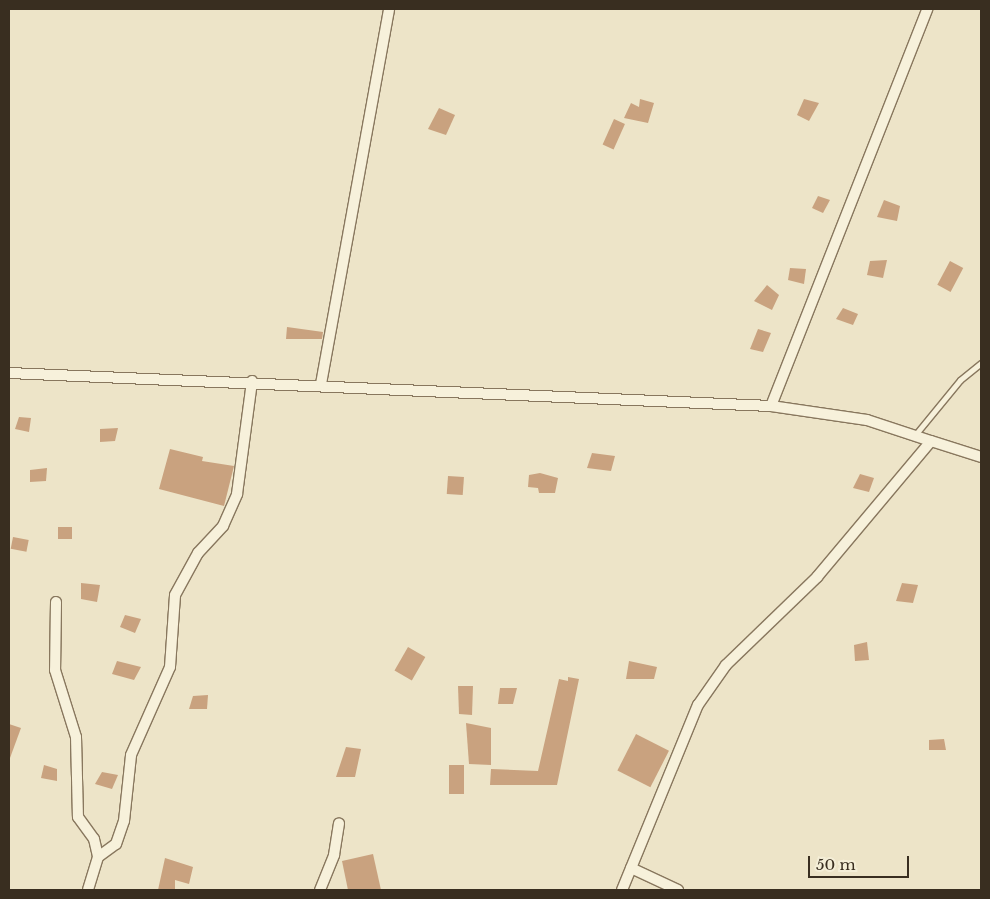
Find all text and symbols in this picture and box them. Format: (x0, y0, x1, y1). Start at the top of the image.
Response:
scale bar (810, 846, 911, 878)
text: 50 m (816, 855, 856, 874)

